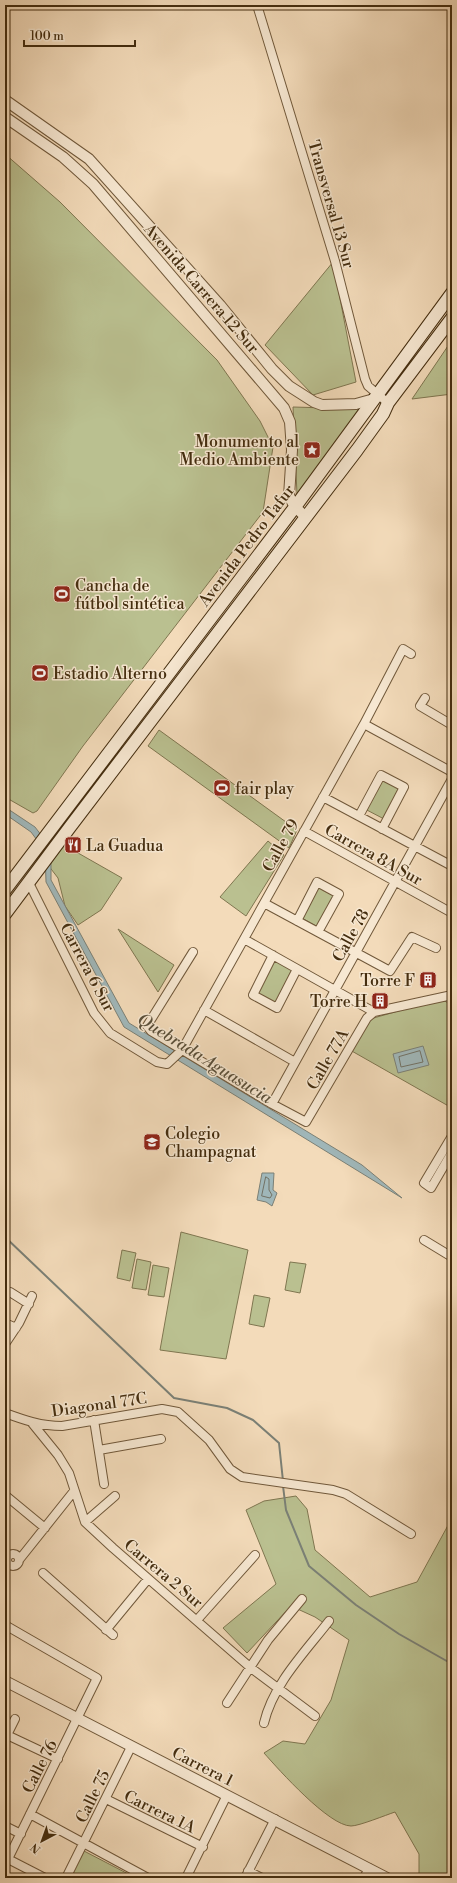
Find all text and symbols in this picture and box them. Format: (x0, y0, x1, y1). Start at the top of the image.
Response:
scale bar (24, 22, 135, 48)
text: 100 m (30, 29, 64, 44)
street label: Transversal 13 Sur (303, 138, 359, 271)
street label: Avenida Carrera 12 Sur (139, 219, 263, 358)
place label: Monumento al Medio Ambiente (179, 432, 299, 470)
place icon: Monumento al Medio Ambiente (302, 440, 322, 460)
street label: Avenida Pedro Tafur (194, 481, 299, 611)
place label: Cancha de fútbol sintética (75, 576, 185, 614)
sports icon: Cancha de fútbol sintética (52, 584, 72, 604)
sports icon: Estadio Alterno (30, 663, 50, 683)
place label: Estadio Alterno (53, 664, 167, 684)
sports icon: fair play (212, 778, 232, 798)
place label: fair play (235, 779, 294, 799)
street label: Calle 79 (258, 815, 304, 875)
street label: Carrera 8A Sur (321, 820, 426, 890)
restaurant icon: La Guadua (63, 835, 83, 855)
place label: La Guadua (86, 836, 164, 856)
street label: Calle 78 (328, 905, 374, 965)
street label: Carrera 6 Sur (55, 920, 119, 1015)
building icon: Torre F (418, 970, 438, 990)
place label: Torre F (360, 971, 415, 991)
building icon: Torre H (370, 991, 390, 1011)
place label: Torre H (310, 992, 367, 1012)
water label: Quebrada Aguasucia (133, 1009, 276, 1109)
street label: Calle 77A (302, 1025, 354, 1094)
place label: Colegio Champagnat (165, 1124, 257, 1162)
school or university icon: Colegio Champagnat (142, 1132, 162, 1152)
street label: Diagonal 77C (50, 1388, 148, 1422)
street label: Carrera 2 Sur (120, 1535, 207, 1613)
street label: Calle 76 (18, 1736, 62, 1796)
street label: Carrera 1 (168, 1743, 237, 1791)
street label: Calle 75 (72, 1767, 114, 1826)
street label: Carrera 1A (120, 1786, 200, 1838)
north arrow (22, 1821, 62, 1861)
text: N (28, 1839, 44, 1856)

